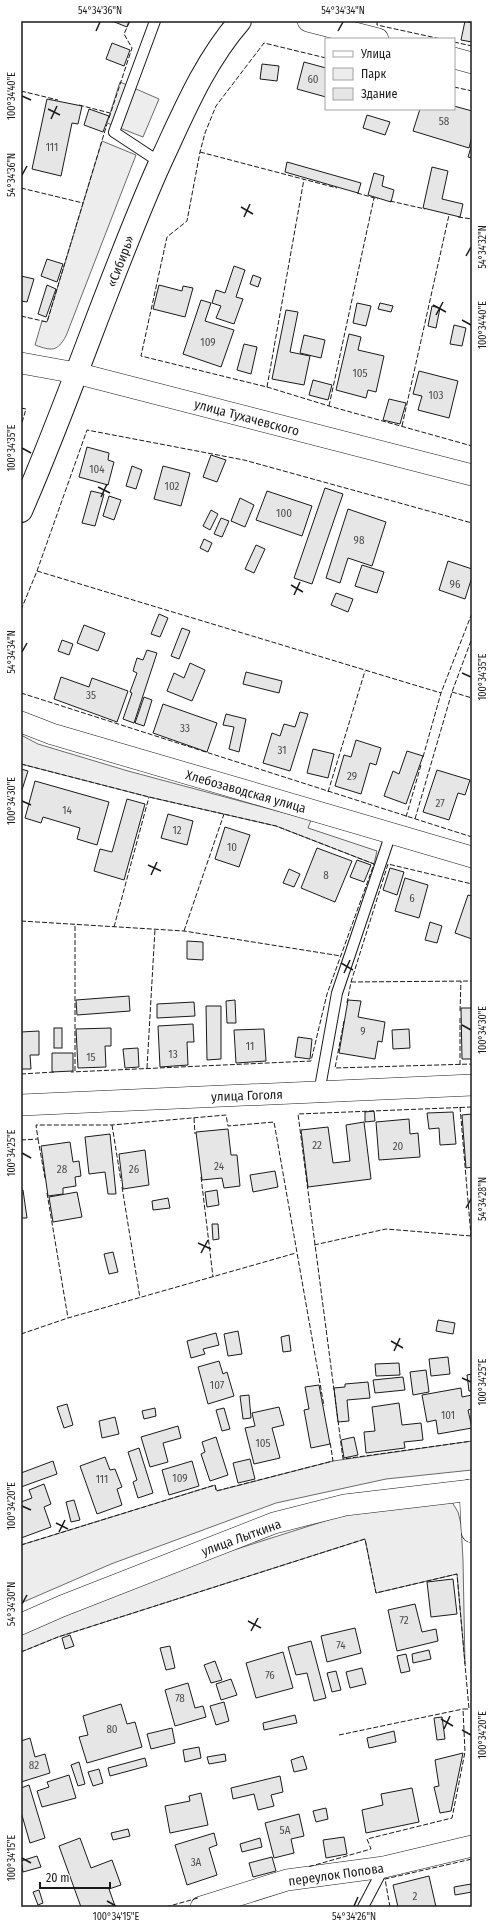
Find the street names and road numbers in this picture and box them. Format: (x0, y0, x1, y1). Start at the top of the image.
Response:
street label: «Сибирь» (104, 233, 137, 289)
street label: улица Тухачевского (193, 396, 301, 439)
street label: Хлебозаводская улица (184, 767, 308, 816)
street label: улица Гоголя (211, 1087, 283, 1104)
street label: улица Лыткина (199, 1516, 283, 1559)
street label: переулок Попова (287, 1860, 385, 1889)

